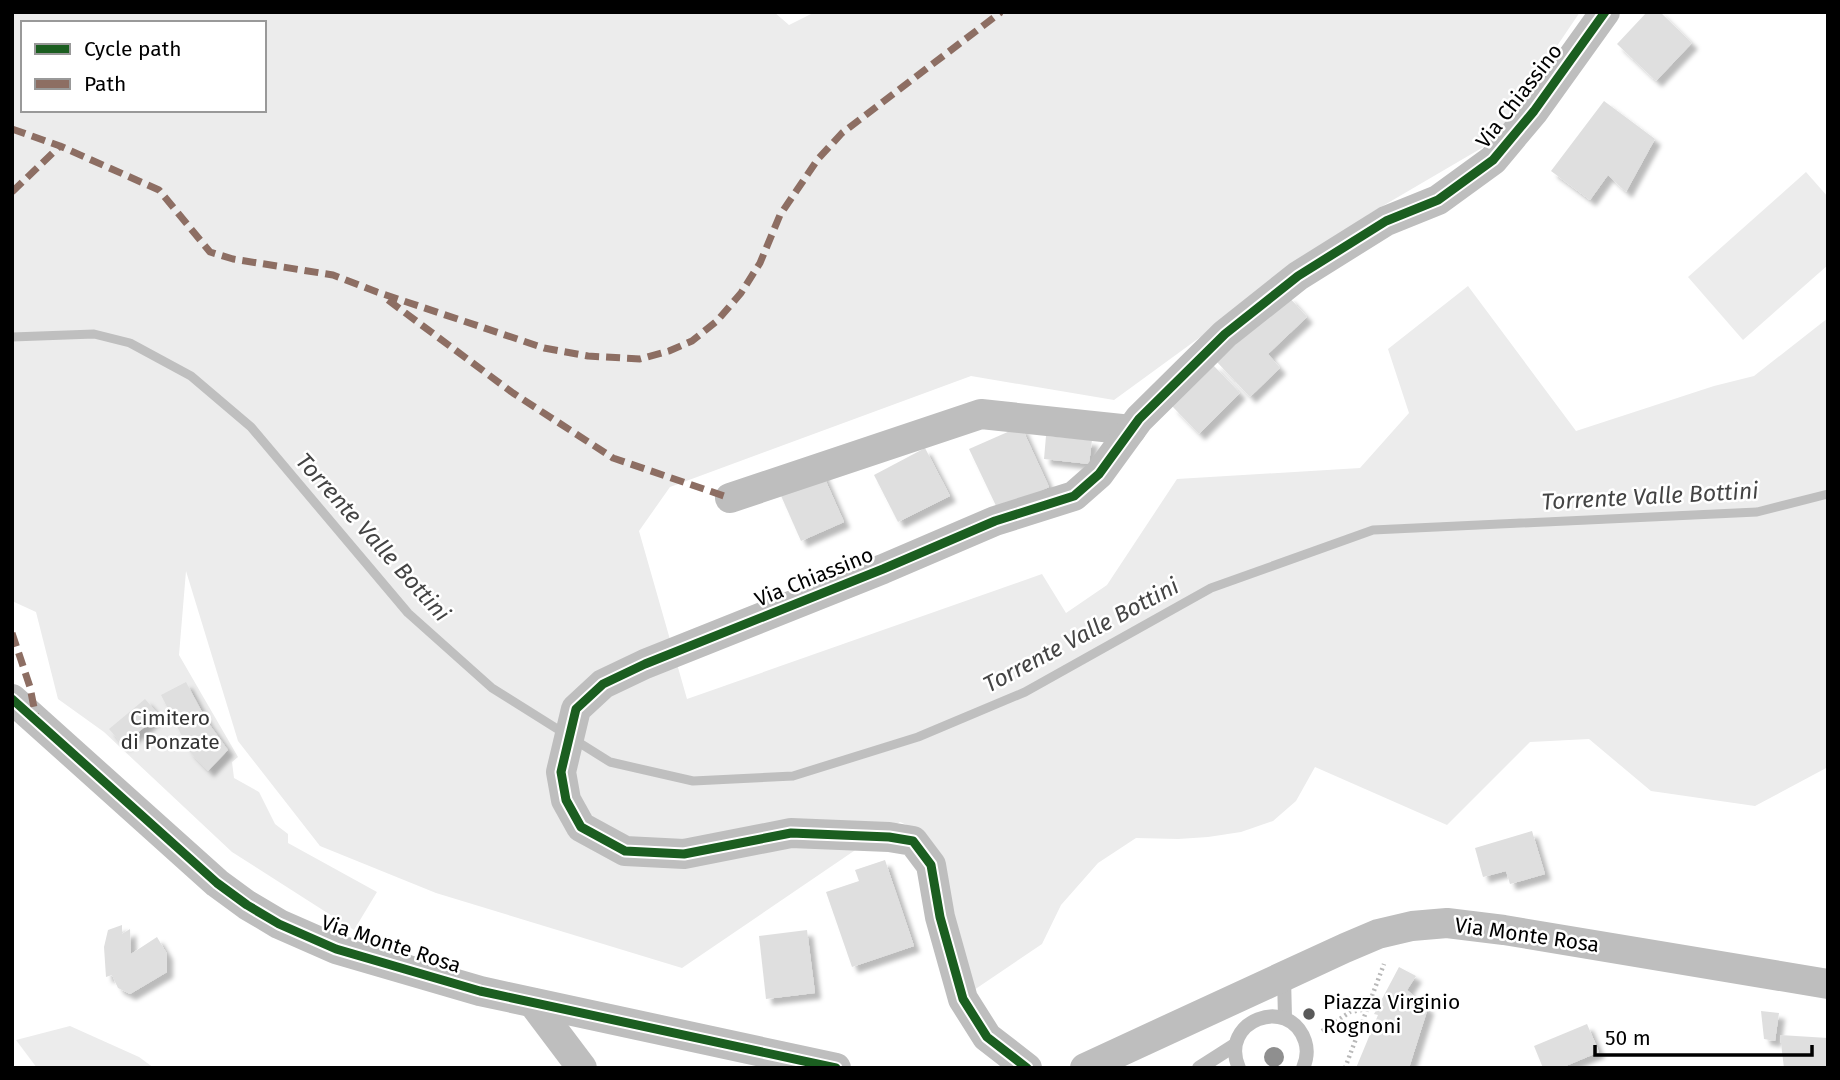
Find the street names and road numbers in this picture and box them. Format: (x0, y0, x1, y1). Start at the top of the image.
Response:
street label: Via Chiassino (1470, 39, 1568, 153)
street label: Via Chiassino (751, 541, 877, 613)
street label: Via Monte Rosa (318, 909, 464, 979)
street label: Via Monte Rosa (1453, 912, 1601, 958)

